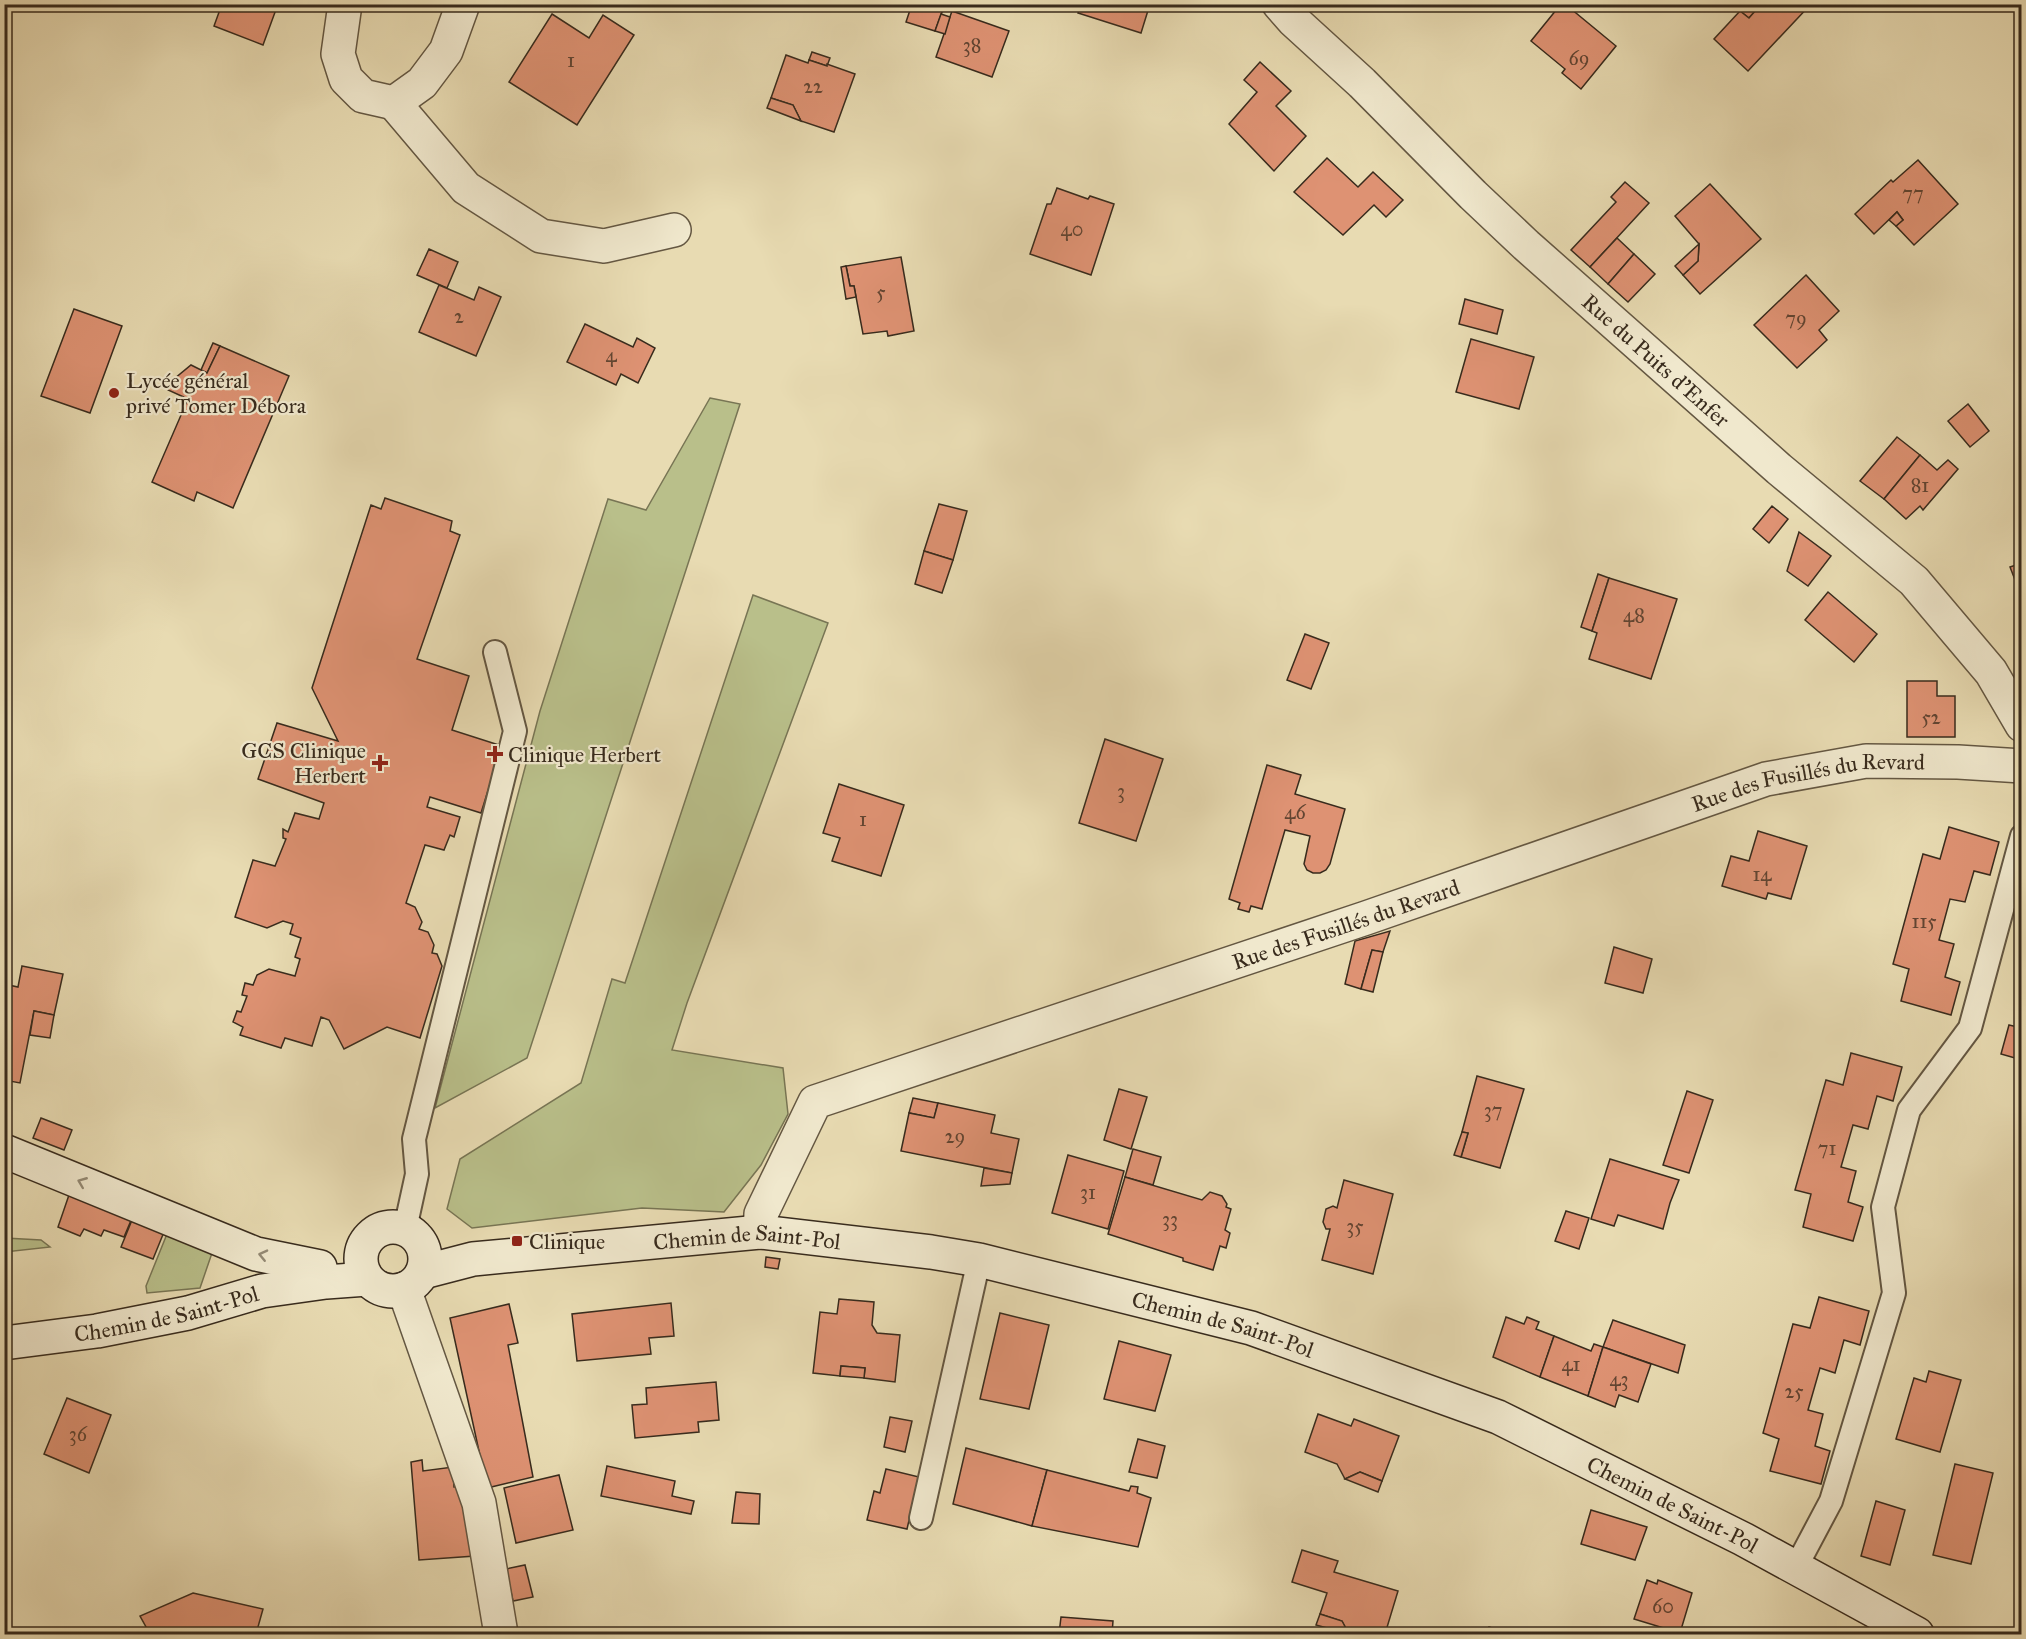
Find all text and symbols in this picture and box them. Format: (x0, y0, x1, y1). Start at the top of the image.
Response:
house number: 38 (963, 33, 981, 57)
house number: 69 (1569, 46, 1590, 70)
house number: 1 (567, 48, 575, 72)
house number: 22 (803, 74, 823, 98)
house number: 77 (1902, 181, 1924, 205)
house number: 40 (1061, 217, 1083, 241)
house number: 5 (876, 280, 886, 304)
street label: Rue du Puits d'Enfer (1577, 288, 1736, 433)
house number: 2 (454, 304, 464, 328)
house number: 79 (1785, 306, 1807, 330)
house number: 4 (605, 343, 617, 367)
place label: Lycée général privé Tomer Débora (125, 367, 307, 419)
marker: Lycée général privé Tomer Débora (107, 386, 121, 400)
house number: 81 (1911, 473, 1929, 497)
house number: 48 (1623, 603, 1645, 627)
house number: 52 (1921, 705, 1941, 729)
place label: GCS Clinique Herbert (241, 737, 366, 789)
place label: Clinique Herbert (508, 741, 661, 768)
marker: Clinique Herbert (486, 745, 504, 763)
street label: Rue des Fusillés du Revard (1688, 747, 1925, 817)
marker: GCS Clinique Herbert (371, 754, 389, 772)
house number: 3 (1117, 779, 1125, 803)
house number: 46 (1284, 800, 1306, 824)
house number: 1 (859, 807, 867, 831)
house number: 14 (1752, 862, 1772, 886)
street label: Rue des Fusillés du Revard (1228, 873, 1463, 975)
house number: 115 (1912, 909, 1936, 933)
house number: 37 (1484, 1098, 1502, 1122)
house number: 29 (945, 1124, 965, 1148)
house number: 71 (1818, 1136, 1836, 1160)
one-way arrow (77, 1177, 88, 1189)
house number: 31 (1080, 1180, 1096, 1204)
house number: 33 (1162, 1207, 1178, 1231)
house number: 35 (1346, 1214, 1364, 1238)
street label: Chemin de Saint-Pol (652, 1218, 842, 1255)
place label: Clinique (529, 1228, 605, 1255)
marker: Clinique (510, 1234, 524, 1248)
one-way arrow (258, 1249, 268, 1262)
street label: Chemin de Saint-Pol (72, 1279, 262, 1347)
street label: Chemin de Saint-Pol (1129, 1285, 1318, 1363)
house number: 41 (1561, 1352, 1581, 1376)
house number: 43 (1609, 1367, 1629, 1391)
house number: 25 (1784, 1379, 1804, 1403)
house number: 36 (69, 1422, 88, 1446)
street label: Chemin de Saint-Pol (1583, 1450, 1763, 1558)
house number: 60 (1652, 1594, 1674, 1618)

